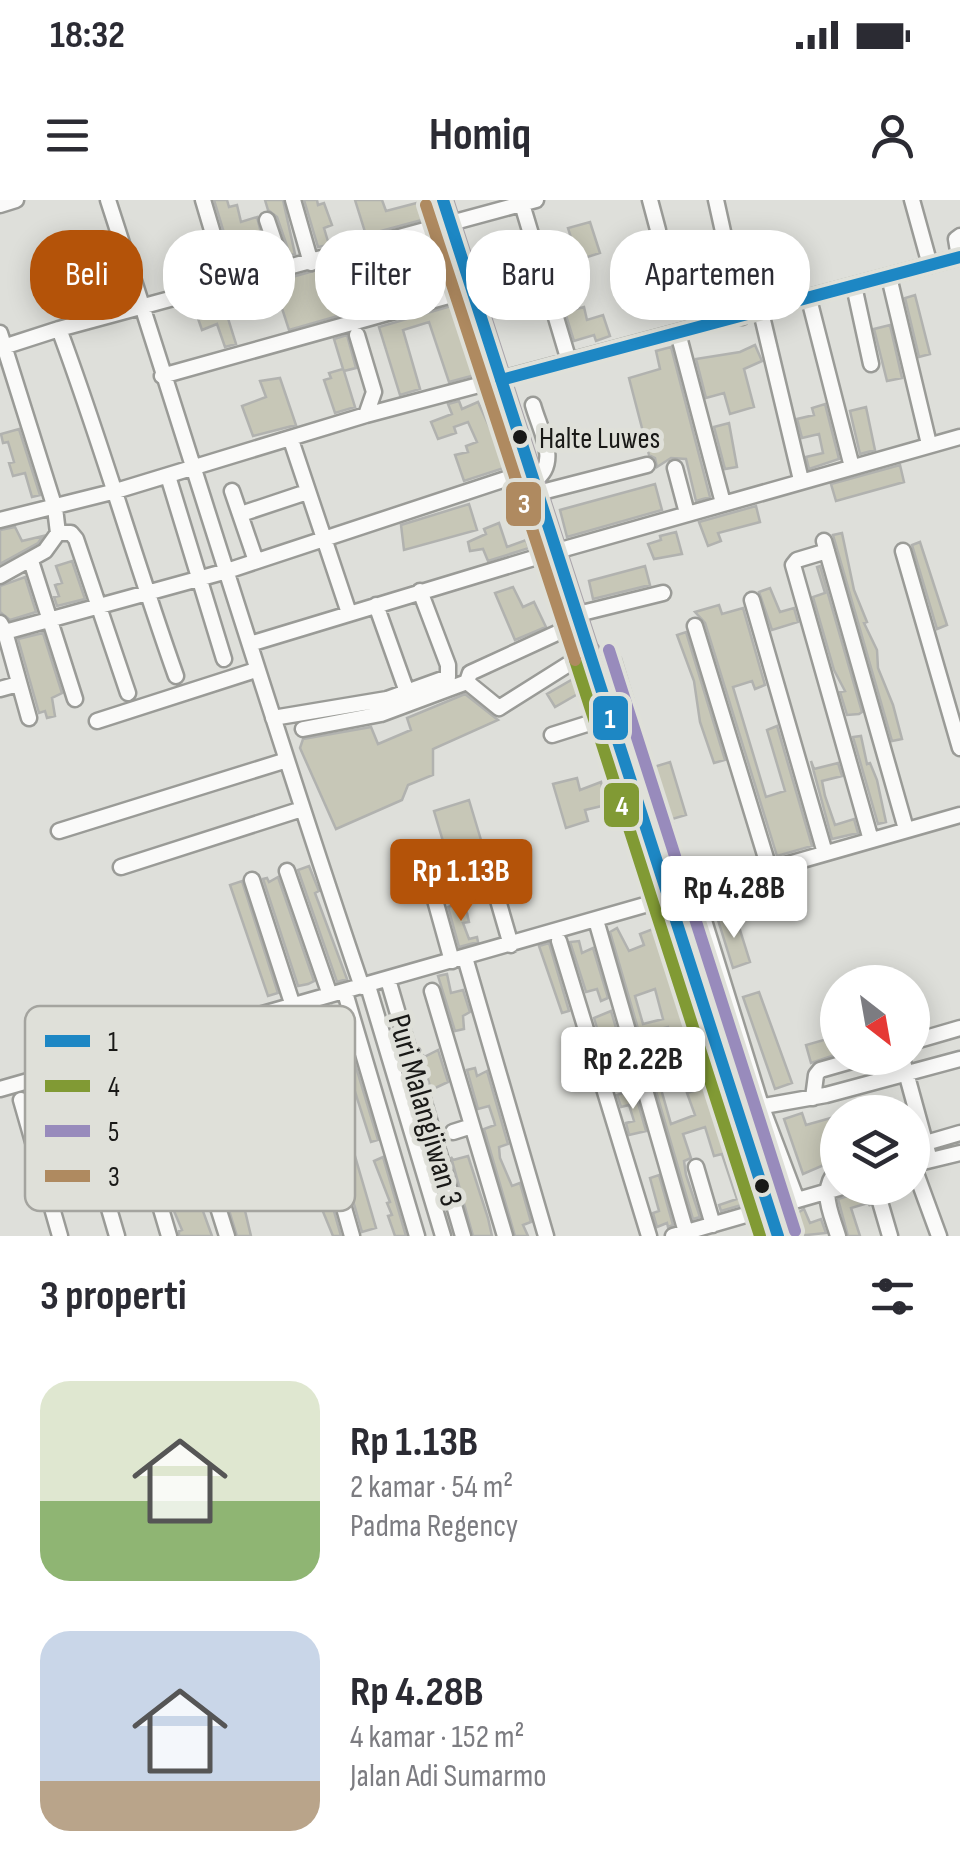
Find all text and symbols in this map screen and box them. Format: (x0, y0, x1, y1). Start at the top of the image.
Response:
text: 18:32 (50, 13, 125, 58)
icon: menu (40, 108, 95, 163)
text: Homiq (429, 108, 531, 163)
icon: person (865, 108, 920, 163)
chip: Beli (30, 230, 143, 320)
chip: Sewa (163, 230, 295, 320)
chip: Filter (315, 230, 446, 320)
chip: Baru (466, 230, 590, 320)
chip: Apartemen (610, 230, 810, 320)
place label: Halte Luwes (539, 421, 660, 457)
marker: Halte Luwes (510, 427, 530, 447)
line badge: 3 (504, 480, 543, 528)
text: 3 (518, 488, 530, 521)
line badge: 1 (591, 694, 630, 742)
text: 1 (605, 703, 616, 736)
line badge: 4 (602, 781, 641, 829)
text: 4 (615, 790, 629, 823)
pin: Rp 1.13B (358, 839, 564, 924)
text: Rp 1.13B (412, 852, 510, 891)
pin: Rp 4.28B (631, 856, 837, 941)
text: Rp 4.28B (683, 869, 785, 908)
north arrow (820, 965, 930, 1075)
map controls (820, 965, 930, 1205)
legend (25, 1006, 355, 1211)
street label: Puri Malangjiwan 3 (379, 1010, 471, 1211)
text: 1 (108, 1026, 118, 1059)
pin: Rp 2.22B (530, 1027, 736, 1112)
text: Rp 2.22B (583, 1040, 683, 1079)
text: 4 (108, 1071, 120, 1104)
button: layers (820, 1095, 930, 1205)
text: 5 (108, 1116, 119, 1149)
text: 3 (108, 1161, 120, 1194)
unlabelled marker (752, 1176, 772, 1196)
icon: filters (865, 1269, 920, 1324)
text: 3 properti (40, 1271, 187, 1322)
text: Rp 1.13B (350, 1417, 478, 1468)
icon: home (120, 1421, 240, 1541)
text: 2 kamar · 54 m² (350, 1468, 513, 1507)
text: Padma Regency (350, 1507, 518, 1546)
text: Rp 4.28B (350, 1667, 484, 1718)
icon: home (120, 1671, 240, 1791)
text: 4 kamar · 152 m² (350, 1718, 524, 1757)
text: Jalan Adi Sumarmo (350, 1757, 547, 1796)

